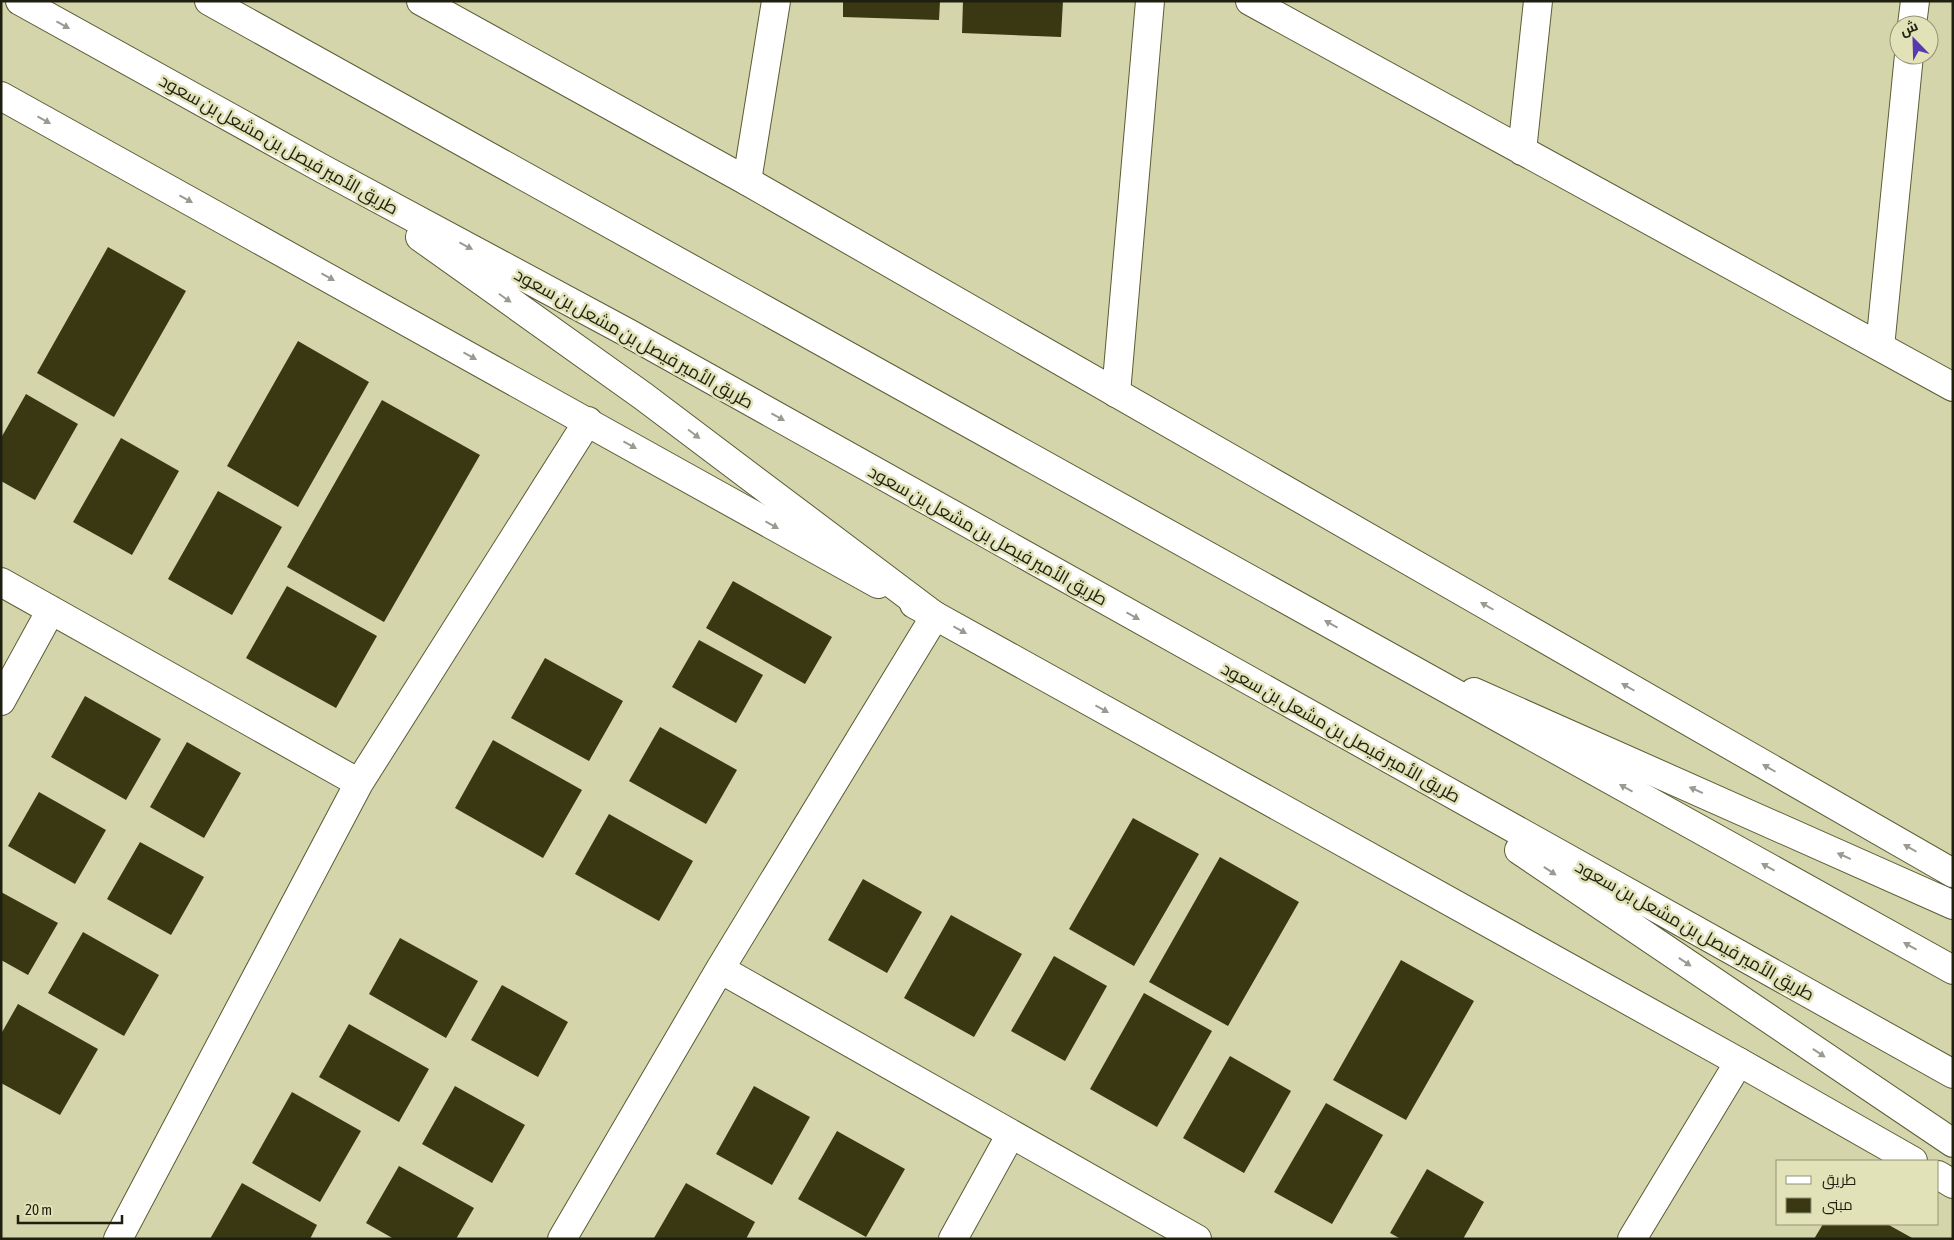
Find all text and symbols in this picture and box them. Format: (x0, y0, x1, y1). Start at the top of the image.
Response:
north arrow (1889, 15, 1939, 65)
text: ش (1898, 17, 1921, 40)
one-way arrow (56, 21, 70, 29)
street label: طريق الأمير فيصل بن مشعل بن سعود (155, 69, 402, 220)
one-way arrow (37, 116, 51, 124)
one-way arrow (179, 194, 193, 203)
one-way arrow (459, 242, 474, 250)
street label: طريق الأمير فيصل بن مشعل بن سعود (510, 263, 757, 414)
one-way arrow (322, 273, 335, 282)
one-way arrow (498, 293, 512, 303)
one-way arrow (463, 352, 478, 360)
one-way arrow (770, 413, 785, 421)
one-way arrow (687, 429, 701, 439)
one-way arrow (623, 441, 638, 449)
street label: طريق الأمير فيصل بن مشعل بن سعود (864, 460, 1111, 611)
one-way arrow (765, 520, 779, 529)
one-way arrow (1480, 602, 1495, 610)
one-way arrow (1126, 612, 1140, 620)
one-way arrow (1324, 620, 1338, 629)
one-way arrow (953, 625, 966, 634)
street label: طريق الأمير فيصل بن مشعل بن سعود (1217, 657, 1464, 808)
one-way arrow (1622, 682, 1635, 691)
one-way arrow (1095, 704, 1108, 713)
one-way arrow (1763, 763, 1776, 772)
one-way arrow (1619, 784, 1633, 792)
one-way arrow (1689, 786, 1703, 794)
one-way arrow (1904, 844, 1917, 853)
one-way arrow (1837, 852, 1851, 860)
street label: طريق الأمير فيصل بن مشعل بن سعود (1571, 855, 1818, 1006)
one-way arrow (1761, 863, 1775, 871)
one-way arrow (1543, 866, 1557, 876)
one-way arrow (1903, 942, 1917, 950)
one-way arrow (1678, 957, 1691, 967)
one-way arrow (1812, 1048, 1826, 1058)
legend (1776, 1160, 1939, 1225)
text: طريق (1822, 1171, 1856, 1190)
scale bar (18, 1192, 121, 1224)
text: مبنى (1822, 1196, 1853, 1215)
text: 20 m (25, 1201, 52, 1218)

